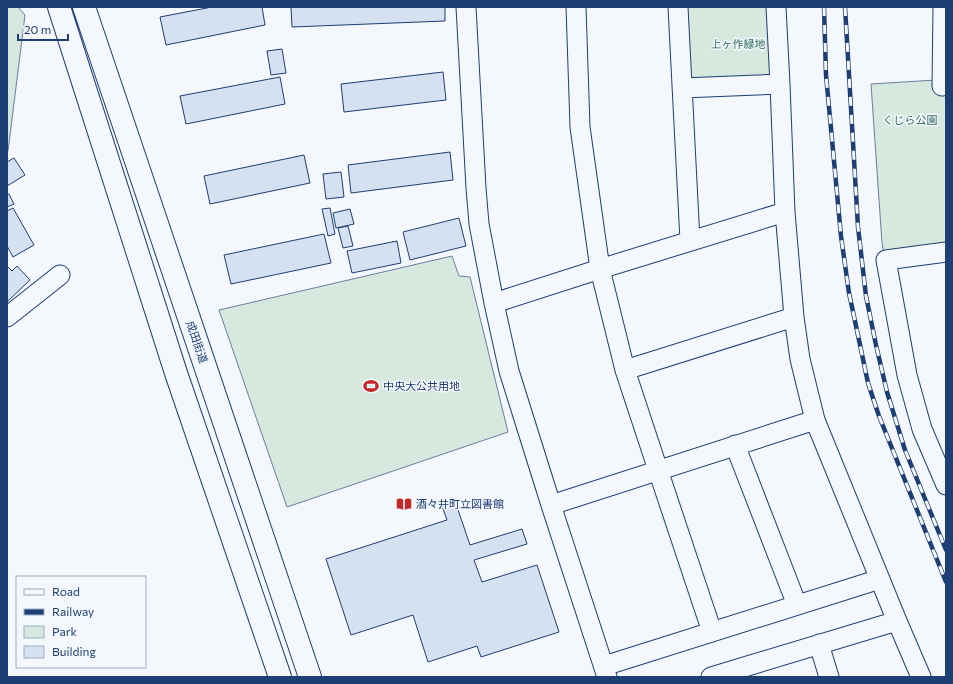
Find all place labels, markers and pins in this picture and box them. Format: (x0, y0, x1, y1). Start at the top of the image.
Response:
sports icon: 中央大公共用地 (362, 377, 380, 395)
place label: 中央大公共用地 (383, 379, 460, 392)
library icon: 酒々井町立図書館 (395, 495, 413, 513)
place label: 酒々井町立図書館 (416, 497, 504, 510)

